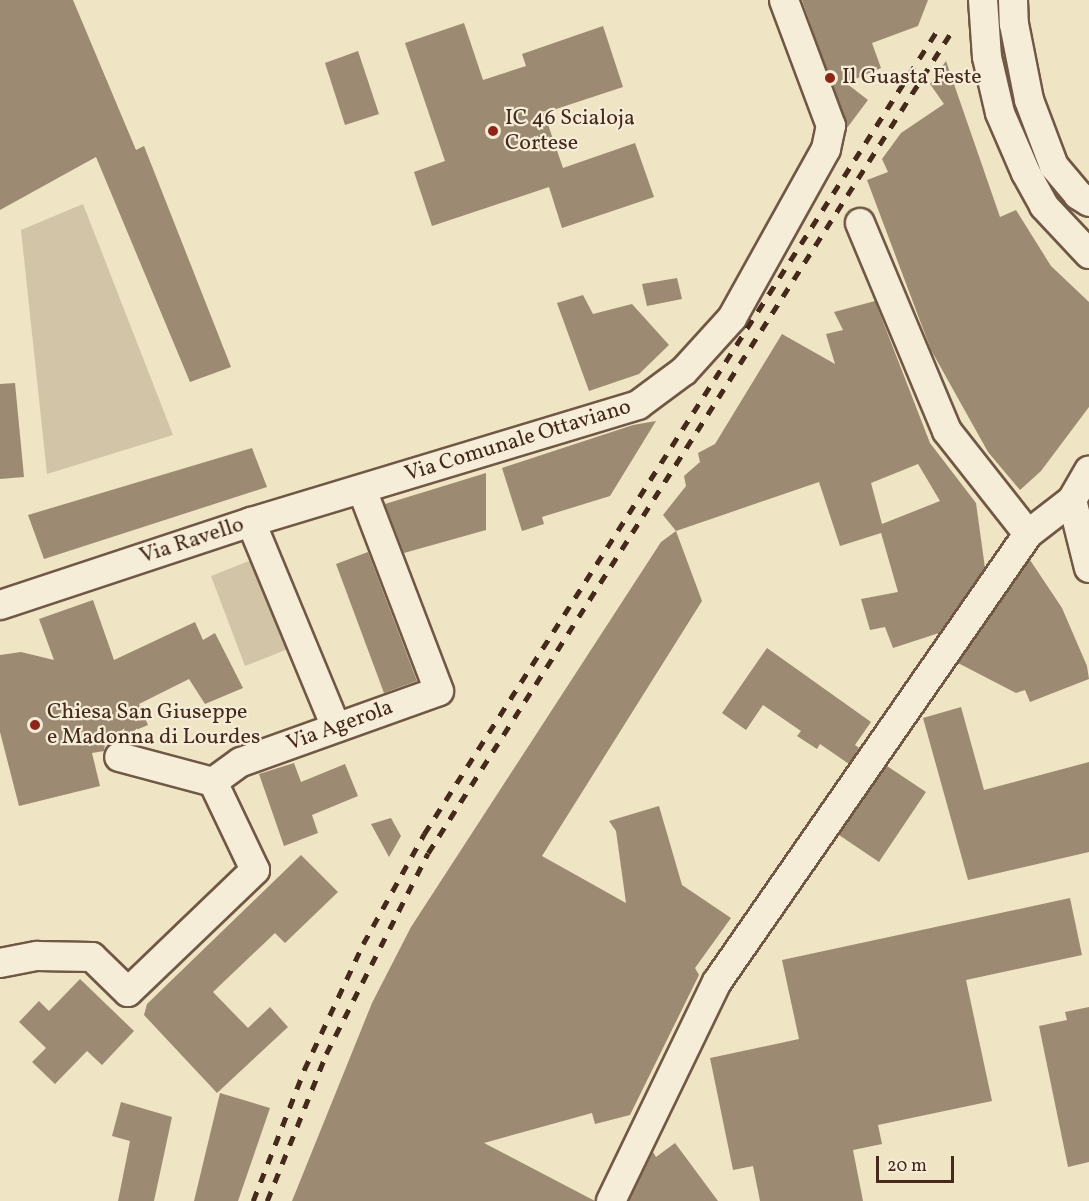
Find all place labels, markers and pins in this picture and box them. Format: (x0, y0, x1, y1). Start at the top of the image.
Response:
place label: Il Guasta Feste (842, 65, 982, 91)
marker: Il Guasta Feste (823, 71, 837, 85)
place label: IC 46 Scialoja Cortese (505, 105, 635, 156)
marker: IC 46 Scialoja Cortese (486, 124, 500, 138)
place label: Chiesa San Giuseppe e Madonna di Lourdes (47, 699, 260, 750)
marker: Chiesa San Giuseppe e Madonna di Lourdes (28, 718, 42, 732)

